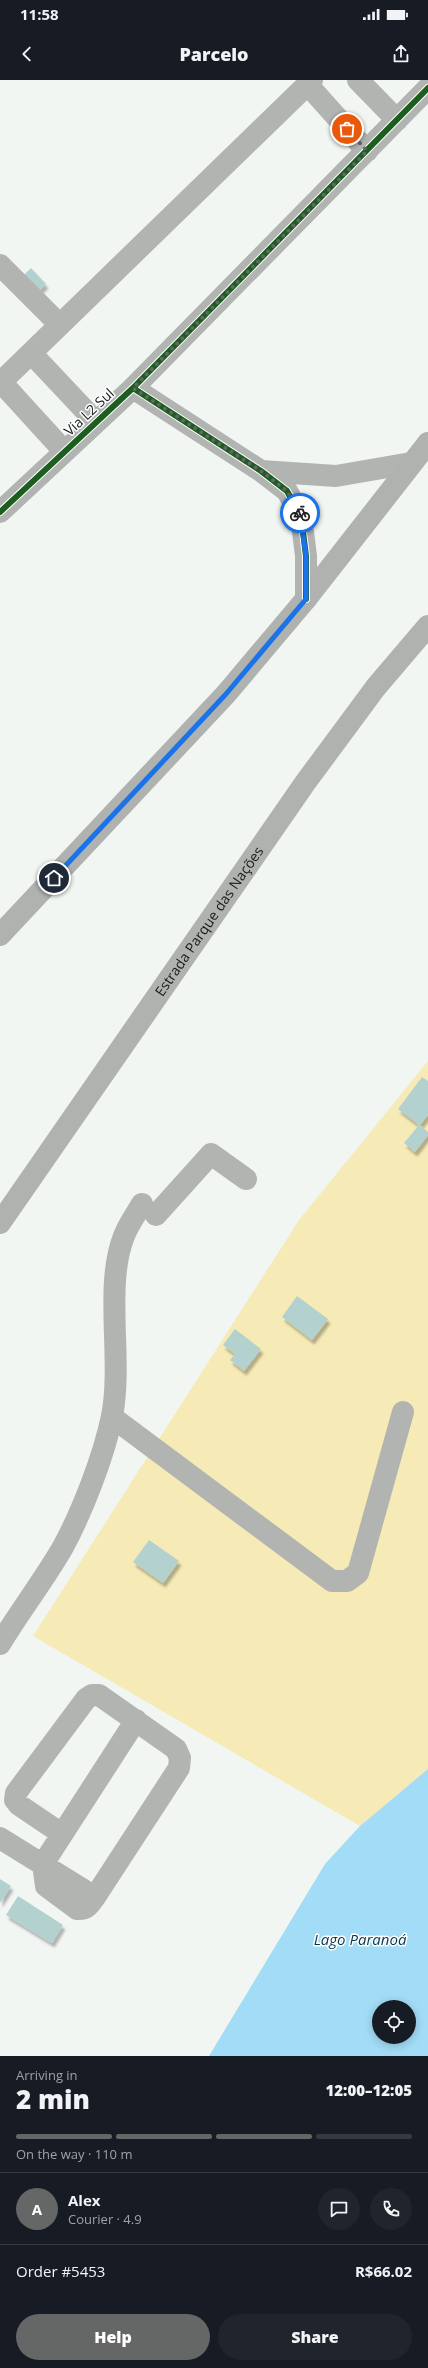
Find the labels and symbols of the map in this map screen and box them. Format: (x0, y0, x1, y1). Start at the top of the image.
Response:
pin (330, 112, 364, 146)
street label: Via L2 Sul (59, 384, 118, 440)
courier (280, 493, 320, 533)
street label: Estrada Parque das Nações (150, 842, 267, 1000)
pin (37, 861, 71, 895)
water label: Lago Paranoá (314, 1929, 407, 1949)

